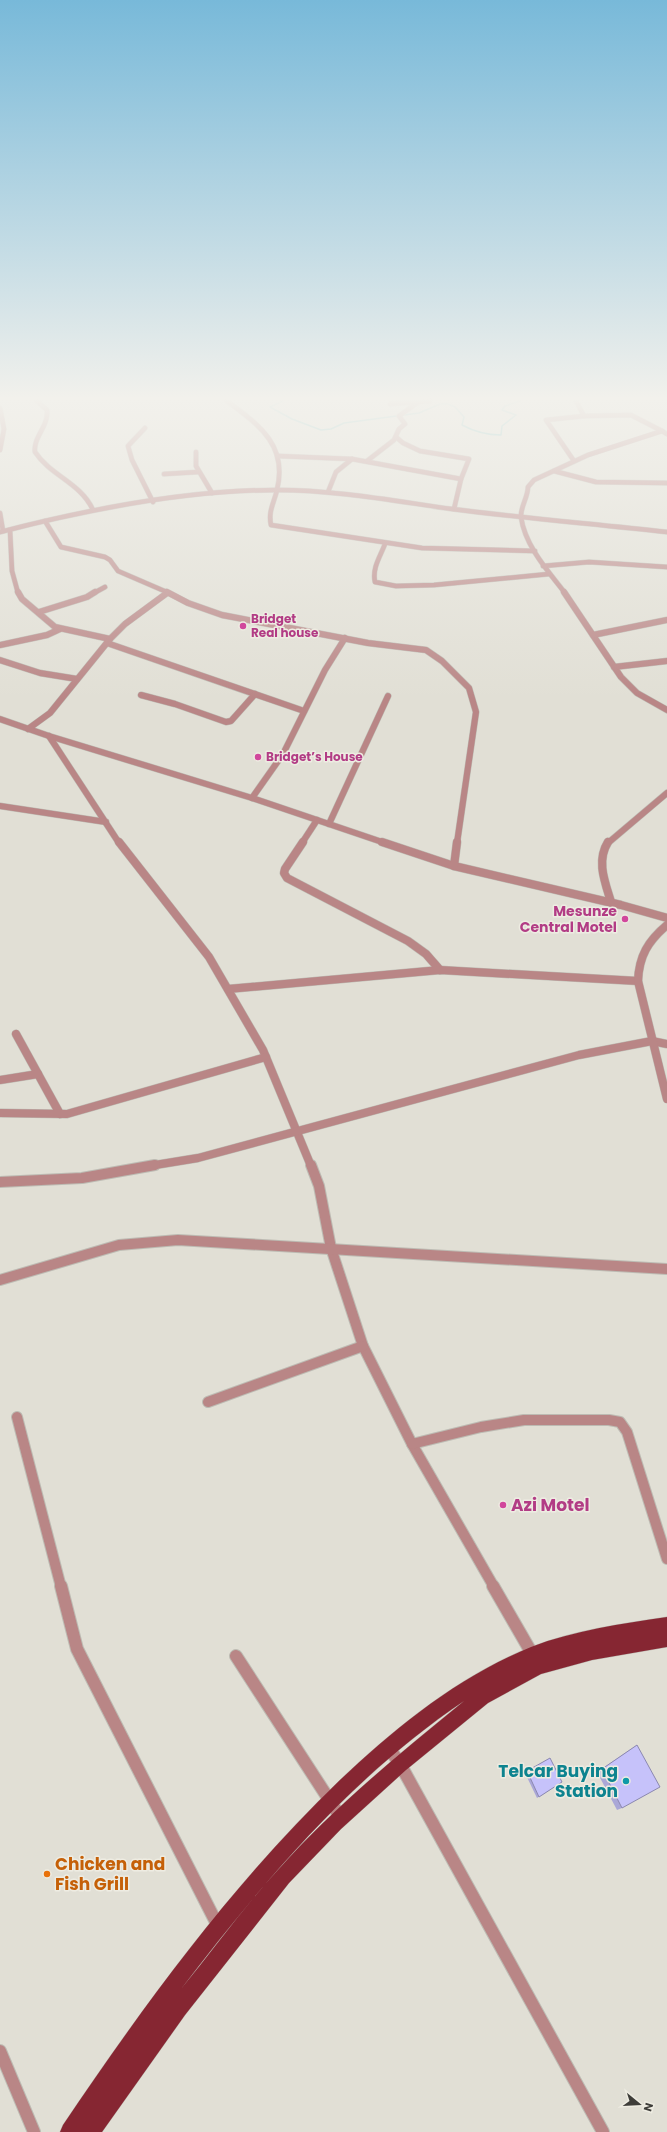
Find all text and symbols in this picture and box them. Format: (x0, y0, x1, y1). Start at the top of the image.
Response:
place label: Bridget Real house (251, 610, 319, 641)
marker: Bridget Real house (238, 621, 248, 631)
place label: Bridget’s House (266, 748, 363, 765)
marker: Bridget’s House (253, 752, 263, 762)
place label: Mesunze Central Motel (520, 901, 617, 937)
marker: Mesunze Central Motel (620, 914, 630, 924)
place label: Azi Motel (511, 1493, 589, 1517)
marker: Azi Motel (498, 1500, 508, 1510)
place label: Telcar Buying Station (498, 1759, 618, 1803)
marker: Telcar Buying Station (621, 1776, 631, 1786)
place label: Chicken and Fish Grill (55, 1852, 165, 1896)
marker: Chicken and Fish Grill (42, 1869, 52, 1879)
north arrow (619, 2084, 659, 2124)
text: N (640, 2101, 657, 2114)

